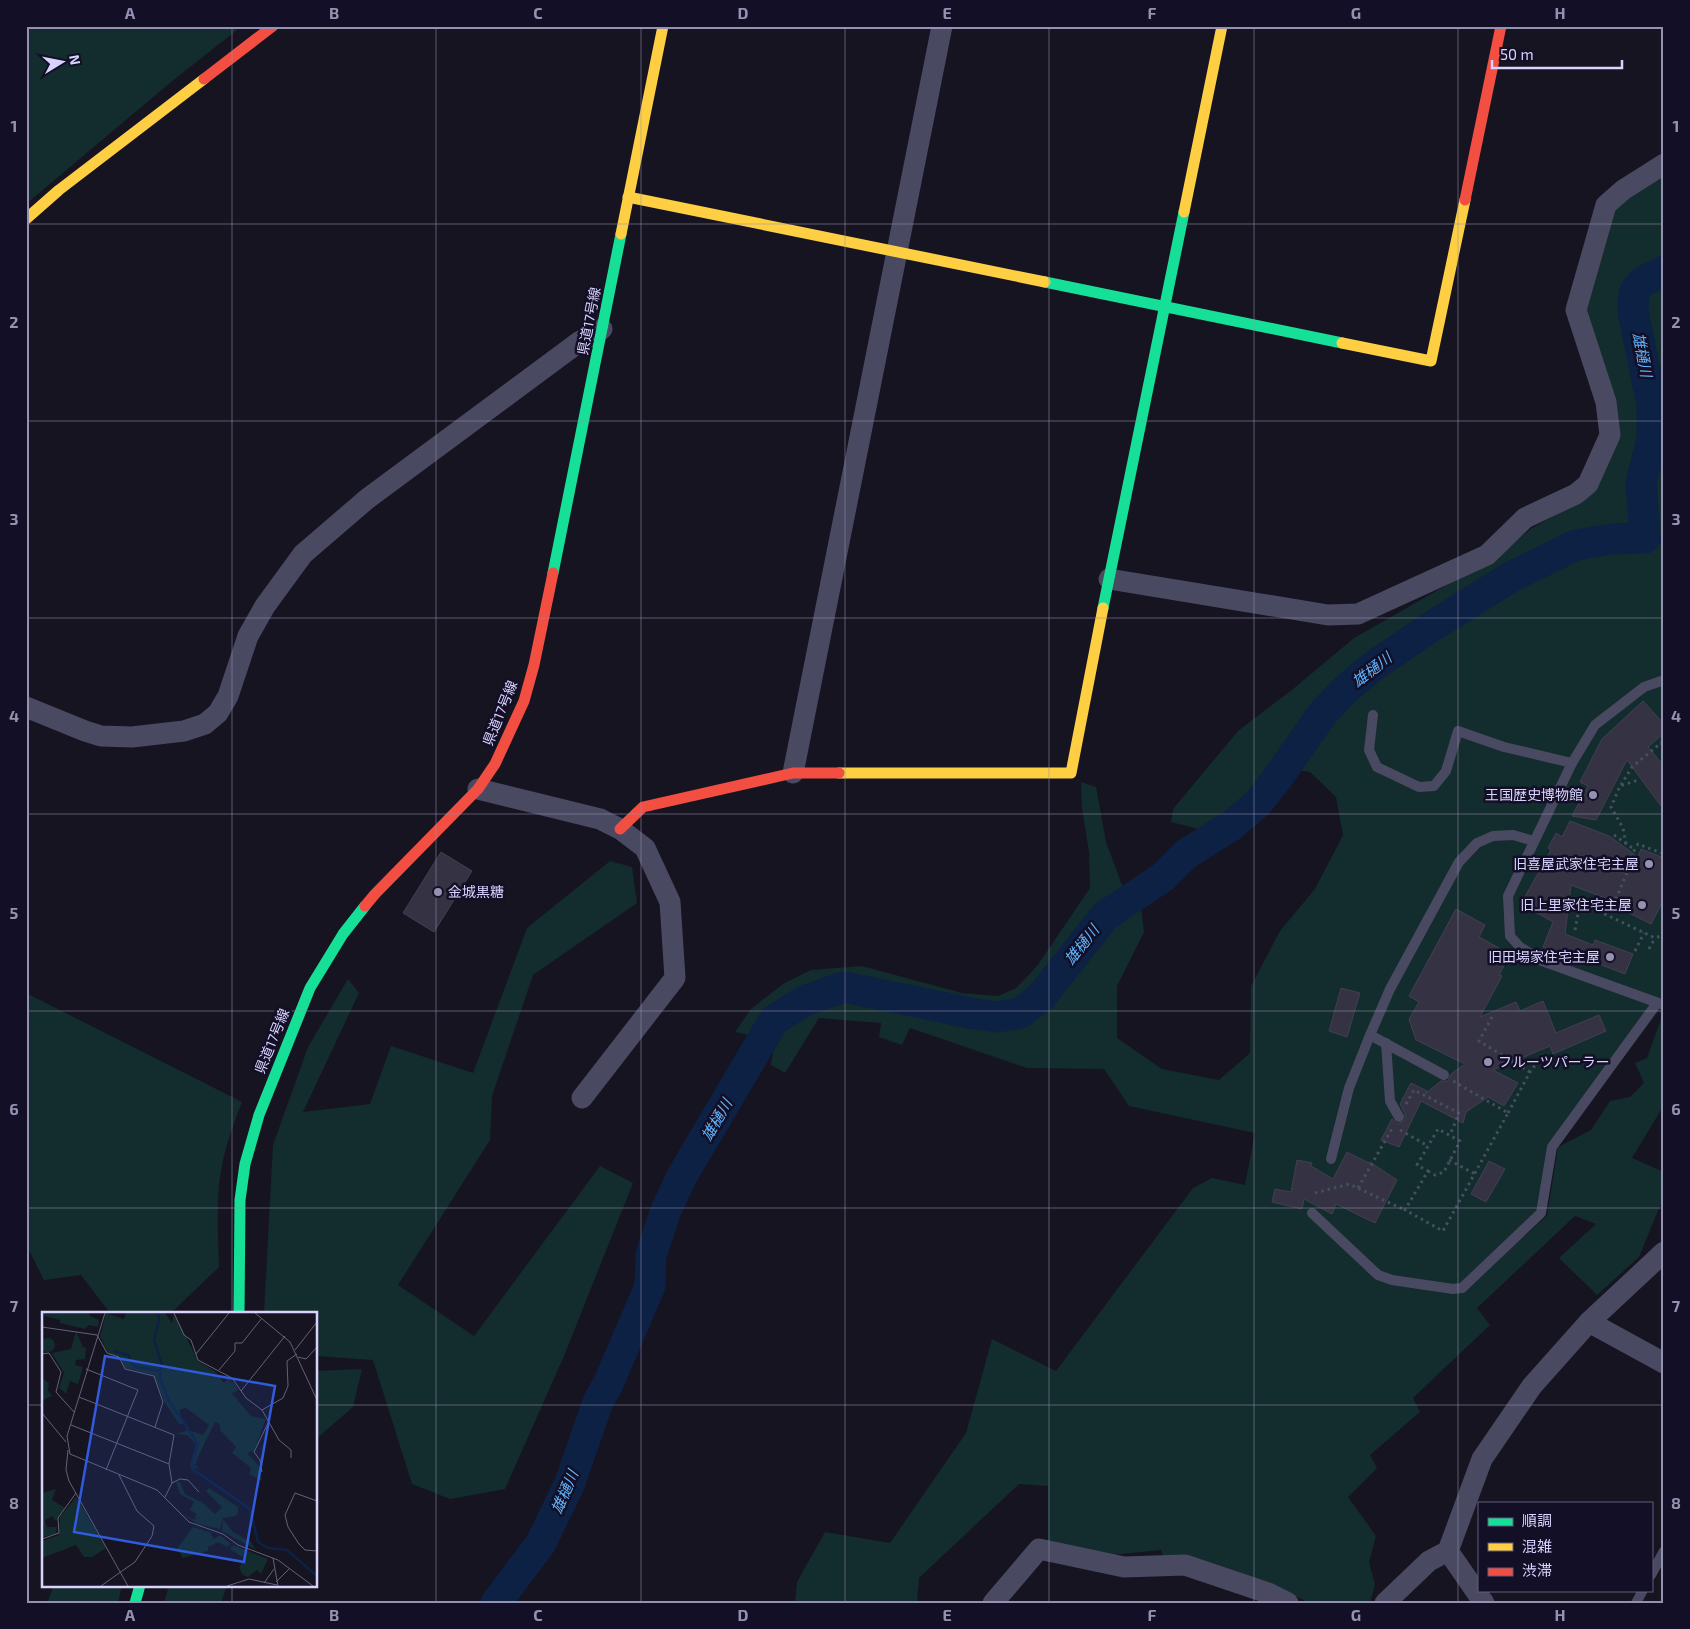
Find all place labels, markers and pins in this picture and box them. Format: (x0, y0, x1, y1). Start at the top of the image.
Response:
place label: 王国歴史博物館 (1485, 786, 1583, 803)
marker: 王国歴史博物館 (1587, 789, 1599, 801)
place label: 旧喜屋武家住宅主屋 (1513, 855, 1639, 872)
marker: 旧喜屋武家住宅主屋 (1643, 858, 1655, 870)
place label: 金城黒糖 (448, 883, 504, 900)
marker: 金城黒糖 (432, 886, 444, 898)
place label: 旧上里家住宅主屋 (1520, 896, 1632, 913)
marker: 旧上里家住宅主屋 (1636, 899, 1648, 911)
place label: 旧田場家住宅主屋 (1488, 948, 1600, 965)
marker: 旧田場家住宅主屋 (1604, 951, 1616, 963)
place label: フルーツパーラー (1498, 1053, 1610, 1070)
marker: フルーツパーラー (1482, 1056, 1494, 1068)

